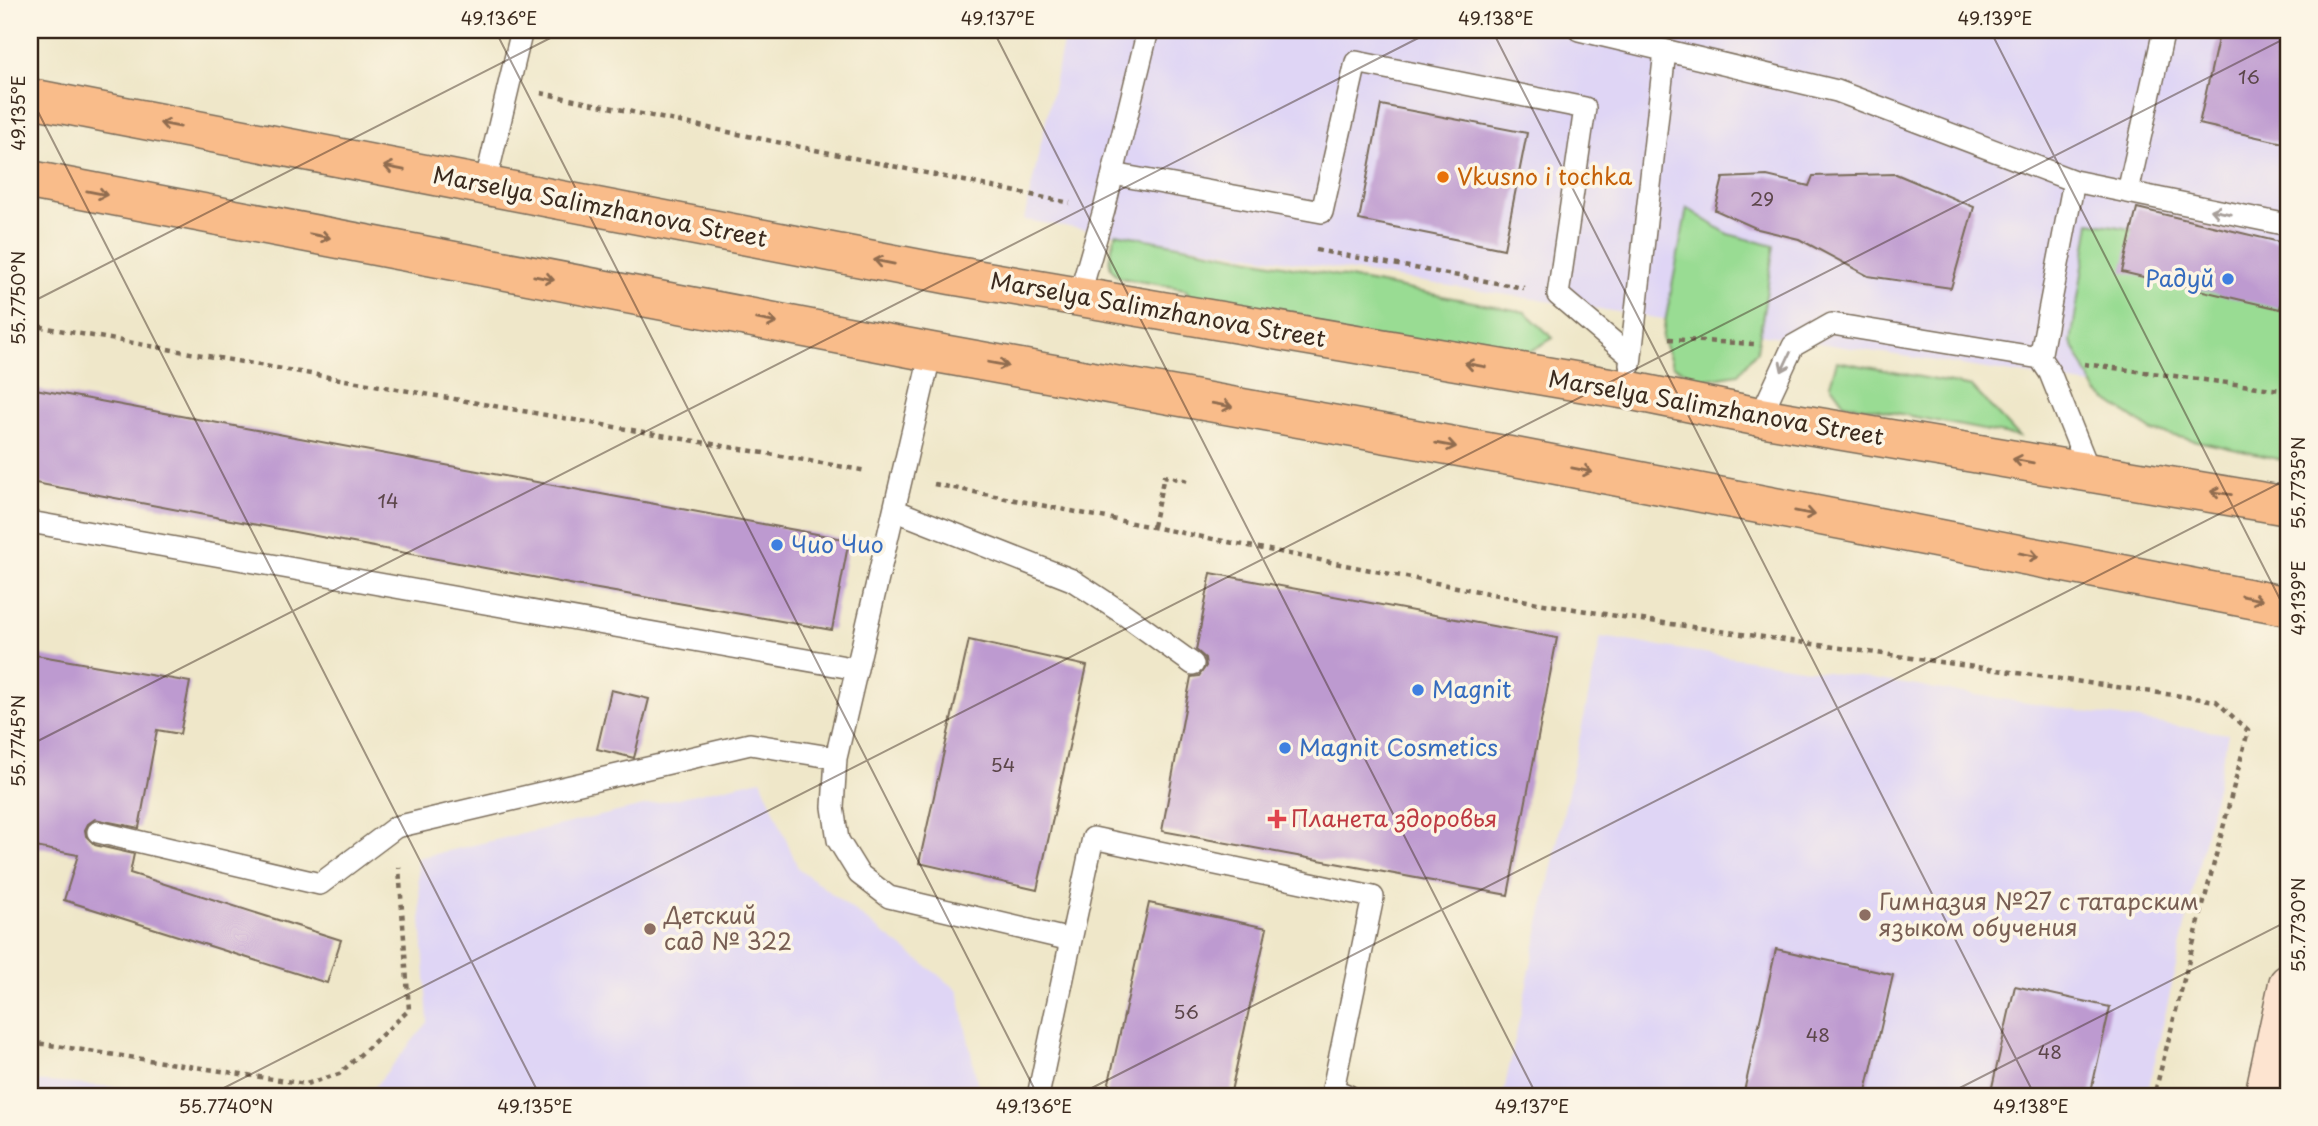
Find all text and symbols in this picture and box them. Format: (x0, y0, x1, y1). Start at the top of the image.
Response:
text: 49.136°E (461, 4, 537, 31)
text: 49.137°E (961, 4, 1035, 31)
text: 49.138°E (1458, 4, 1534, 31)
text: 49.139°E (1957, 4, 2033, 31)
house number: 16 (2238, 62, 2260, 90)
text: 49.135°E (4, 75, 31, 151)
one-way arrow (159, 117, 182, 131)
street label: Marselya Salimzhanova Street (430, 156, 770, 255)
place label: Vkusno i tochka (1457, 158, 1633, 193)
one-way arrow (383, 160, 405, 174)
marker: Vkusno i tochka (1435, 169, 1451, 185)
house number: 29 (1750, 184, 1774, 212)
one-way arrow (85, 187, 108, 200)
one-way arrow (2210, 204, 2233, 218)
one-way arrow (308, 229, 331, 243)
text: 55.7750°N (4, 251, 31, 345)
one-way arrow (873, 254, 896, 268)
place label: Радуй (2145, 260, 2214, 295)
street label: Marselya Salimzhanova Street (988, 262, 1329, 355)
marker: Радуй (2220, 271, 2236, 287)
one-way arrow (532, 272, 555, 286)
one-way arrow (755, 315, 778, 328)
one-way arrow (1779, 350, 1792, 372)
one-way arrow (986, 358, 1009, 372)
one-way arrow (1465, 358, 1487, 371)
street label: Marselya Salimzhanova Street (1546, 360, 1887, 453)
one-way arrow (1210, 399, 1233, 412)
text: 55.7735°N (2284, 437, 2311, 530)
one-way arrow (1434, 439, 1457, 452)
one-way arrow (2012, 454, 2035, 467)
one-way arrow (1570, 464, 1593, 477)
house number: 14 (377, 486, 399, 514)
one-way arrow (2210, 486, 2233, 499)
one-way arrow (1793, 506, 1816, 520)
place label: Чио Чио (791, 526, 884, 561)
marker: Чио Чио (769, 537, 785, 553)
one-way arrow (2017, 549, 2040, 563)
text: 49.139°E (2284, 560, 2311, 636)
one-way arrow (2240, 591, 2263, 605)
place label: Magnit (1432, 671, 1512, 706)
marker: Magnit (1410, 682, 1426, 698)
text: 55.7745°N (4, 695, 31, 787)
place label: Magnit Cosmetics (1299, 729, 1498, 764)
marker: Magnit Cosmetics (1277, 740, 1293, 756)
house number: 54 (991, 750, 1015, 778)
place label: Планета здоровья (1291, 800, 1497, 835)
marker: Планета здоровья (1269, 811, 1285, 827)
text: 55.7730°N (2284, 877, 2311, 973)
place label: Гимназия №27 с татарским языком обучения (1879, 883, 2199, 944)
place label: Детский сад № 322 (663, 897, 792, 958)
marker: Гимназия №27 с татарским языком обучения (1857, 907, 1873, 923)
marker: Детский сад № 322 (642, 921, 658, 937)
house number: 56 (1173, 997, 1199, 1025)
house number: 48 (1806, 1020, 1830, 1048)
house number: 48 (2038, 1037, 2062, 1065)
text: 55.7740°N (179, 1092, 273, 1119)
text: 49.135°E (497, 1092, 573, 1119)
text: 49.136°E (996, 1092, 1072, 1119)
text: 49.137°E (1495, 1092, 1569, 1119)
text: 49.138°E (1993, 1092, 2069, 1119)

